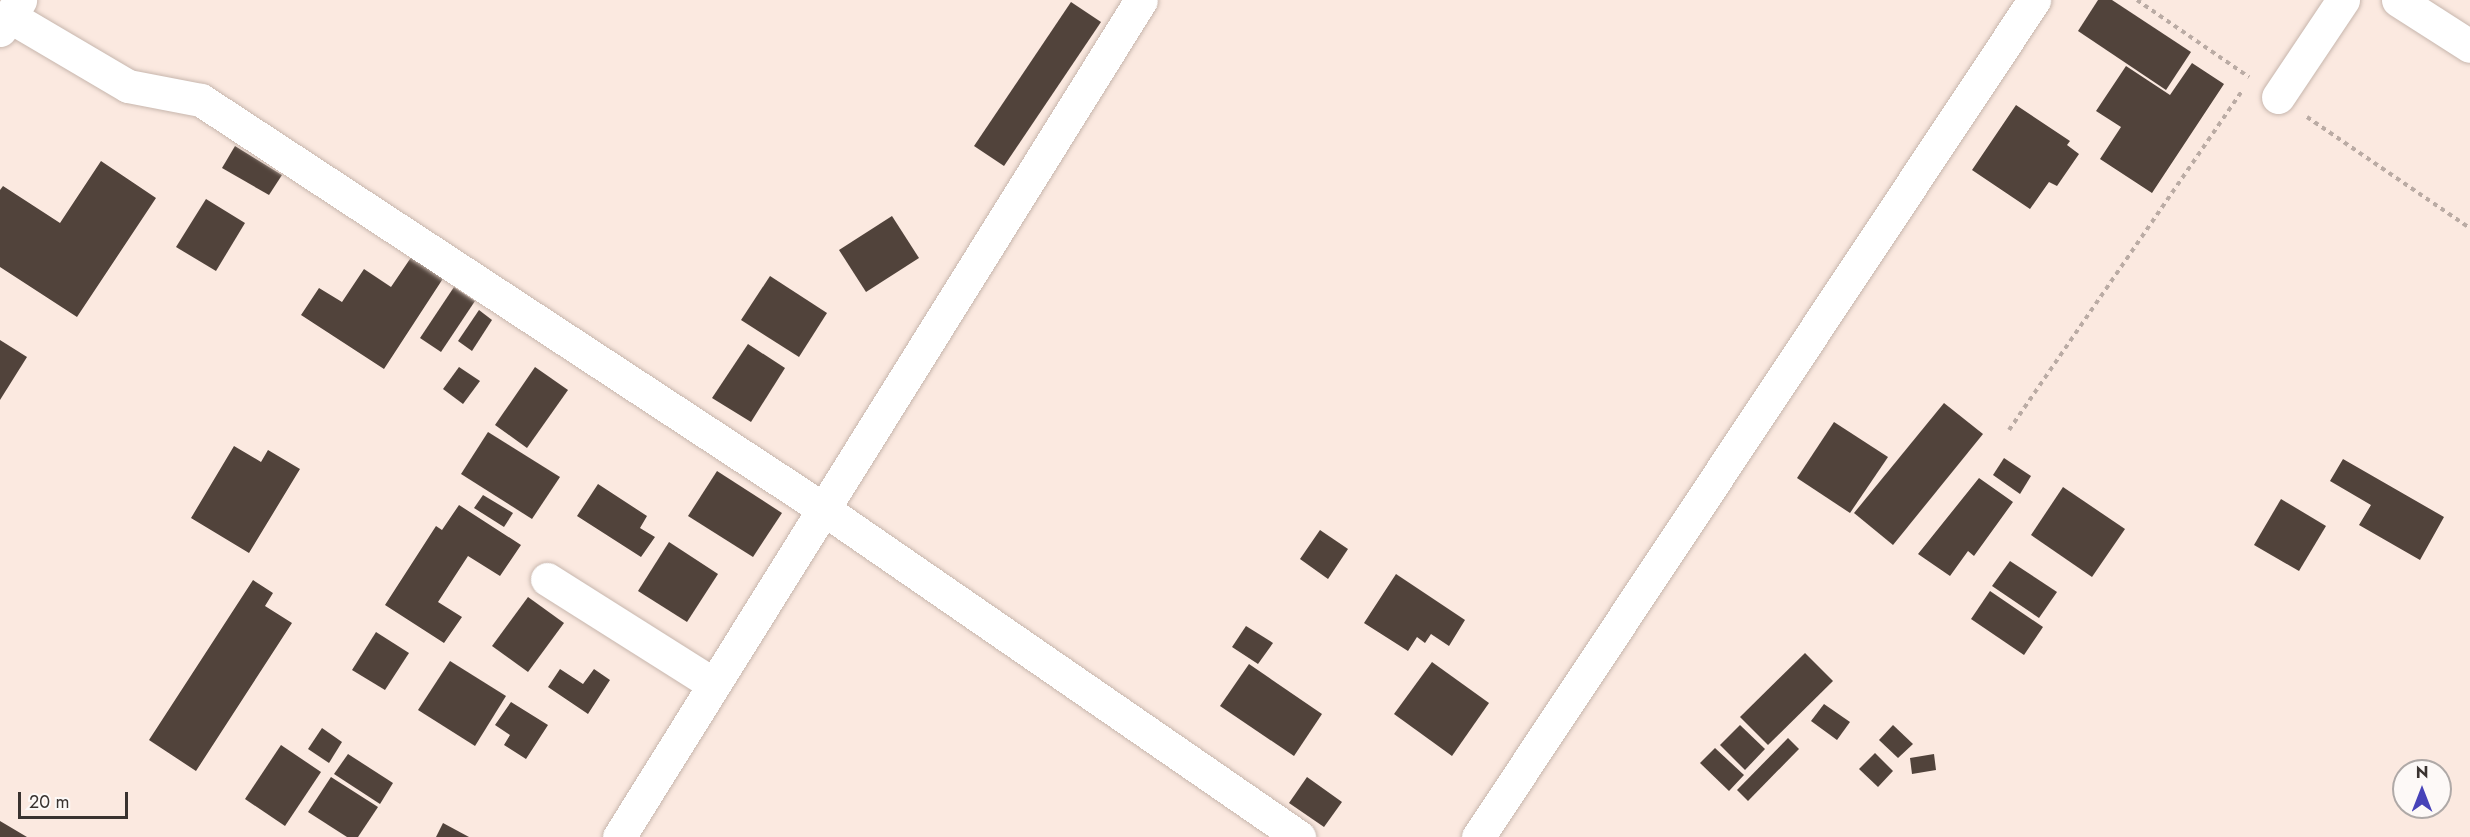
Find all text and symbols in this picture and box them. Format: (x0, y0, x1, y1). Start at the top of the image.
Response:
north arrow (2392, 759, 2452, 819)
text: N (2416, 761, 2428, 784)
scale bar (21, 780, 130, 818)
text: 20 m (29, 789, 69, 815)

